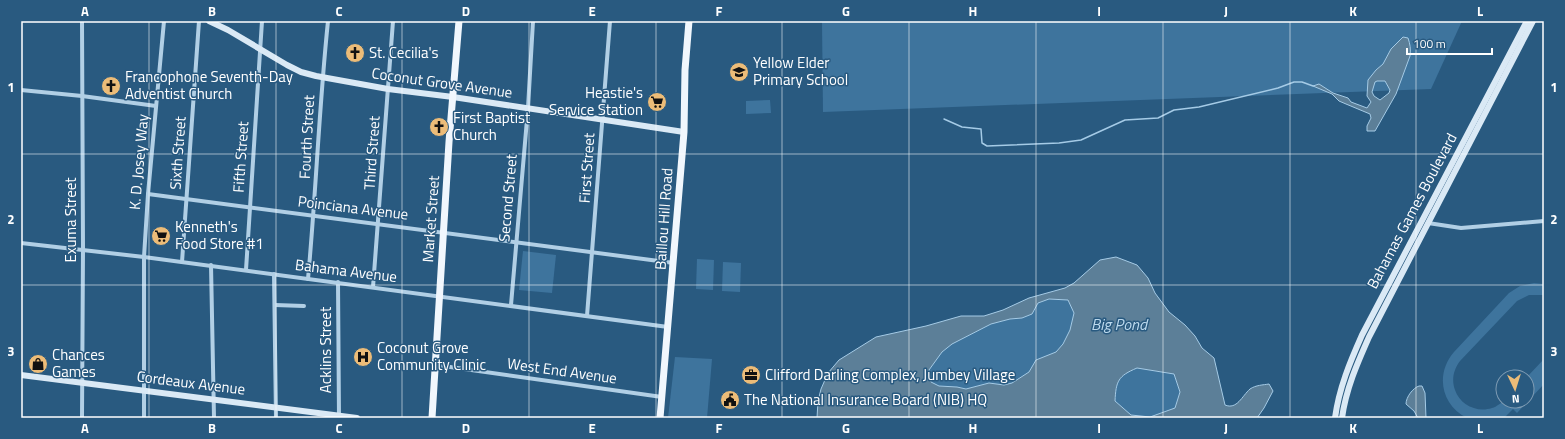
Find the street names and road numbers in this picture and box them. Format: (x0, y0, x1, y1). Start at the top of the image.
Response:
street label: Coconut Grove Avenue (370, 61, 514, 104)
street label: Fourth Street (293, 94, 320, 180)
street label: K. D. Josey Way (123, 113, 154, 211)
street label: Third Street (357, 114, 386, 191)
street label: Sixth Street (163, 115, 192, 190)
street label: Fifth Street (227, 120, 255, 193)
street label: Bahamas Games Boulevard (1361, 129, 1462, 293)
street label: First Street (573, 131, 600, 204)
street label: Second Street (492, 152, 523, 243)
street label: Baillou Hill Road (648, 167, 679, 271)
street label: Market Street (416, 174, 445, 263)
street label: Exuma Street (59, 177, 82, 263)
street label: Poinciana Avenue (296, 189, 410, 226)
street label: Bahama Avenue (294, 253, 398, 288)
street label: Acklins Street (314, 306, 337, 393)
street label: West End Avenue (506, 351, 618, 390)
street label: Cordeaux Avenue (136, 364, 247, 401)

